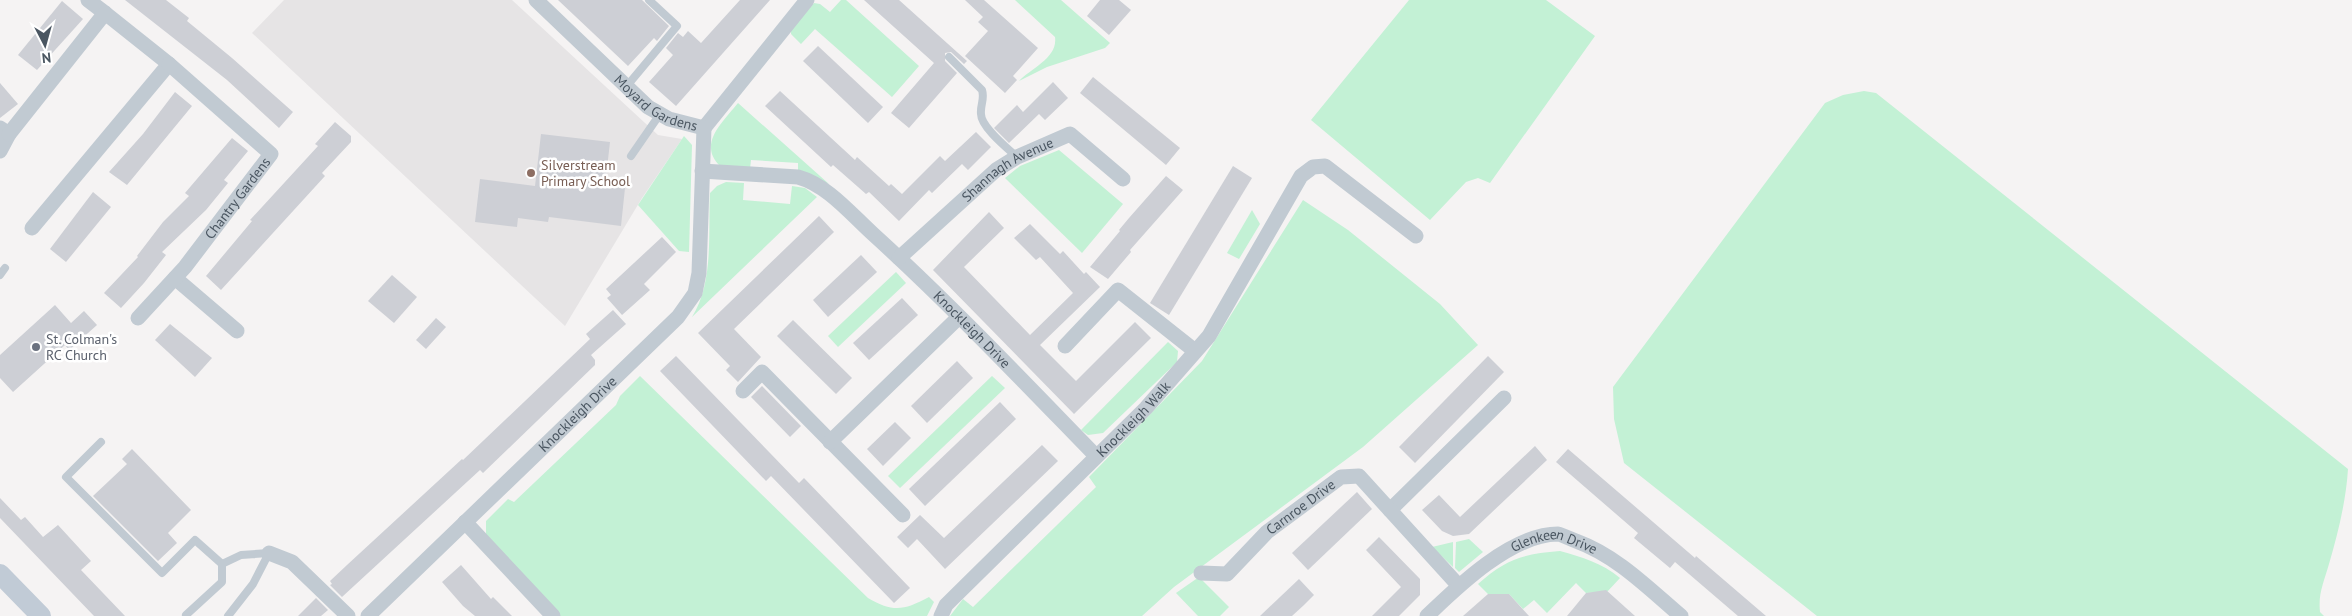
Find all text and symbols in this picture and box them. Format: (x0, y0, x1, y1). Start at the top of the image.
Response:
north arrow (20, 20, 70, 70)
text: N (41, 48, 52, 67)
street label: Moyard Gardens (611, 71, 700, 135)
street label: Shannagh Avenue (958, 133, 1056, 206)
street label: Chantry Gardens (201, 153, 274, 243)
place label: Silverstream Primary School (541, 156, 630, 190)
marker: Silverstream Primary School (525, 167, 537, 179)
street label: Knockleigh Drive (930, 287, 1015, 372)
place label: St. Colman's RC Church (46, 330, 117, 364)
marker: St. Colman's RC Church (30, 341, 42, 353)
street label: Knockleigh Drive (535, 372, 620, 456)
street label: Knockleigh Walk (1092, 377, 1174, 461)
street label: Carnroe Drive (1263, 475, 1339, 539)
street label: Glenkeen Drive (1507, 525, 1600, 558)

